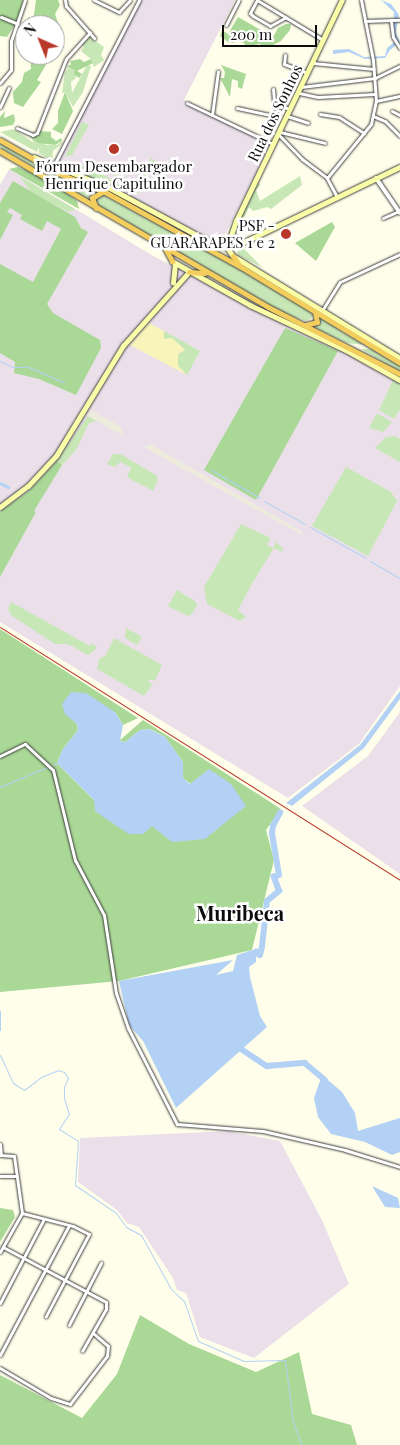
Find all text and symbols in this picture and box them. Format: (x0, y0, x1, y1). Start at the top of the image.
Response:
north arrow (15, 15, 65, 65)
scale bar (225, 15, 320, 47)
text: N (20, 19, 40, 40)
text: 200 m (230, 24, 272, 44)
street label: Rua dos Sonhos (244, 61, 306, 165)
marker: Fórum Desembargador Henrique Capitulino (108, 143, 120, 155)
place label: Fórum Desembargador Henrique Capitulino (36, 157, 192, 192)
place label: PSF - GUARARAPES 1 e 2 (150, 216, 275, 251)
marker: PSF - GUARARAPES 1 e 2 (279, 227, 293, 241)
district label: Muribeca (196, 900, 284, 924)

